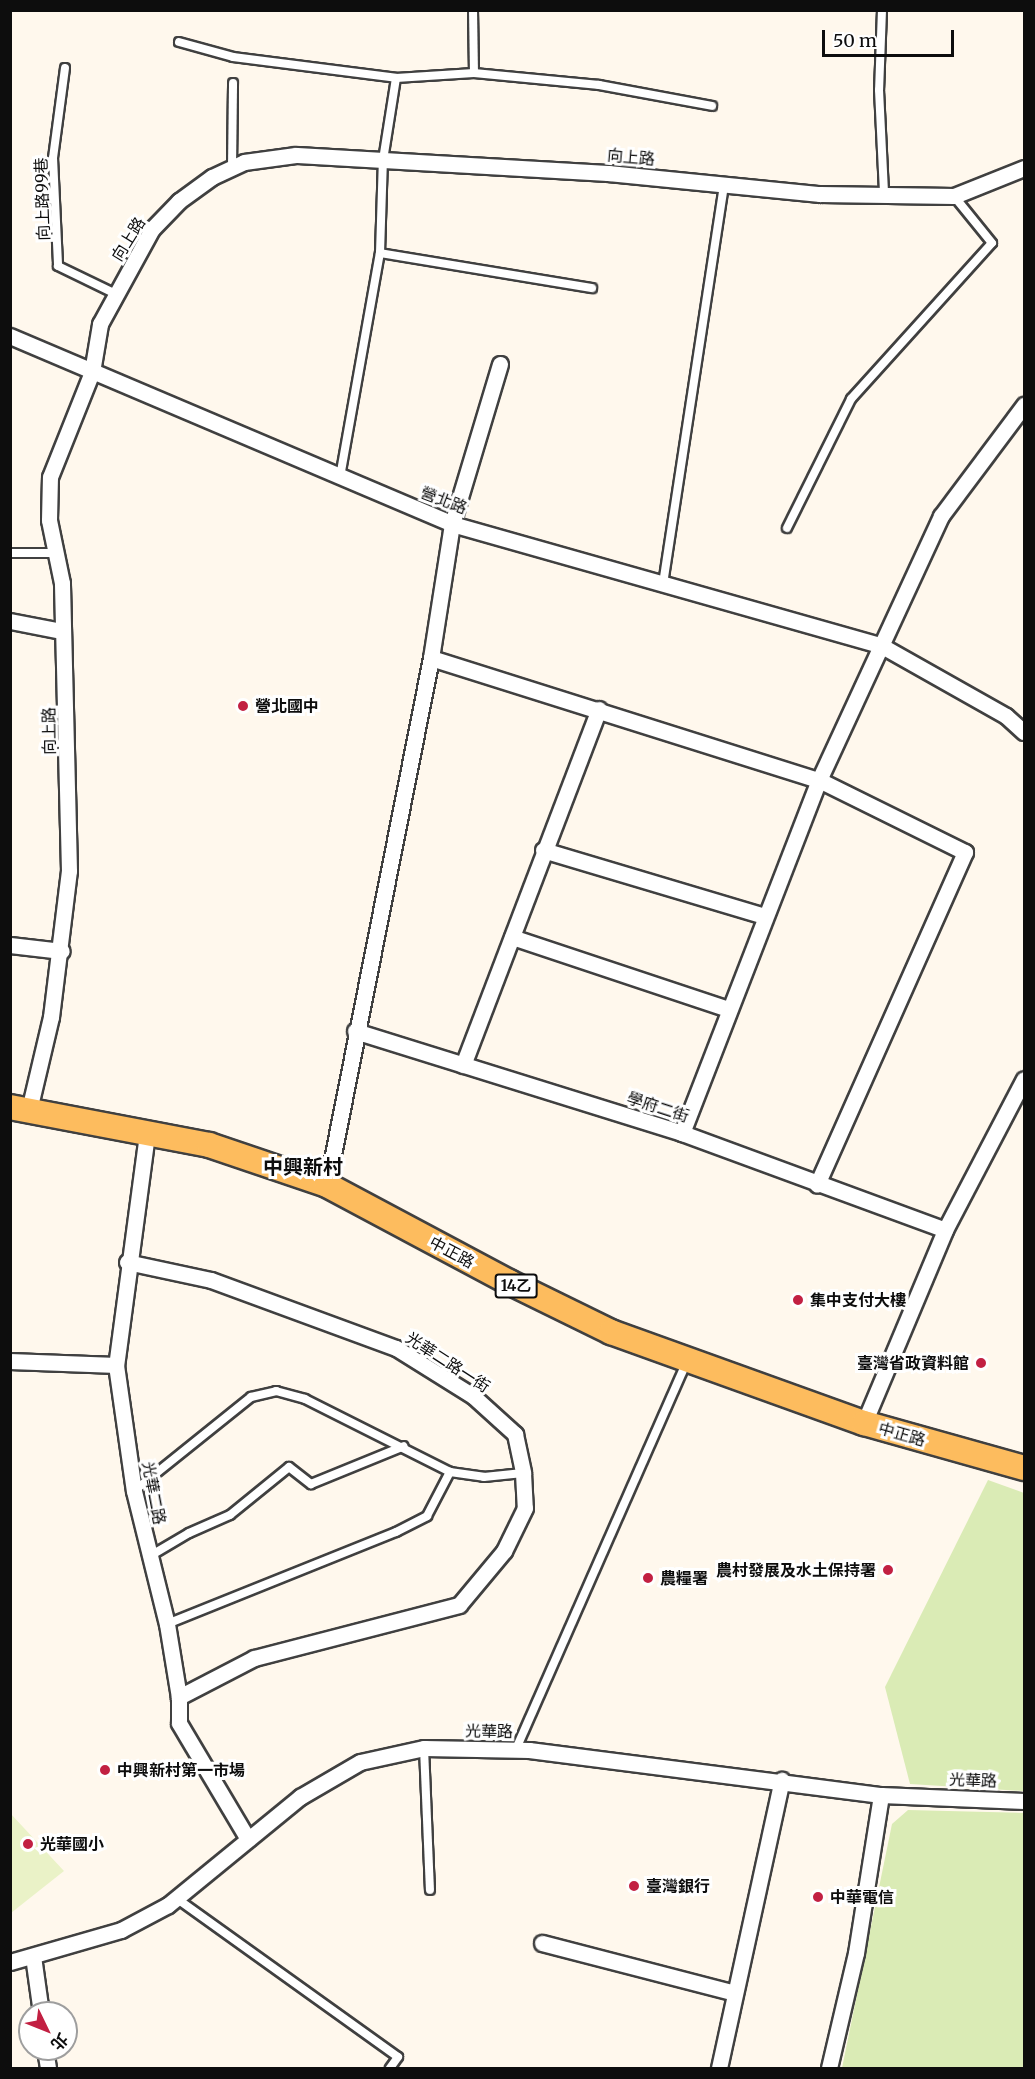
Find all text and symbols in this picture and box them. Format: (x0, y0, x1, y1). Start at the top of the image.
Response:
scale bar (825, 18, 957, 56)
text: 50 m (833, 29, 877, 52)
street label: 向上路 (606, 145, 656, 169)
street label: 向上路99巷 (31, 157, 53, 241)
street label: 向上路 (107, 214, 149, 264)
street label: 營北路 (418, 482, 470, 518)
place label: 營北國中 (255, 696, 319, 716)
marker: 營北國中 (236, 699, 250, 713)
street label: 向上路 (39, 707, 59, 755)
street label: 學府二街 (625, 1088, 691, 1126)
district label: 中興新村 (263, 1154, 343, 1178)
street label: 中正路 (426, 1232, 478, 1272)
road number: 14乙 (494, 1274, 538, 1298)
place label: 集中支付大樓 (810, 1290, 906, 1310)
marker: 集中支付大樓 (791, 1293, 805, 1307)
street label: 光華二路一街 (403, 1328, 493, 1396)
place label: 臺灣省政資料館 (857, 1353, 969, 1373)
marker: 臺灣省政資料館 (974, 1356, 988, 1370)
street label: 中正路 (876, 1418, 928, 1450)
street label: 光華二路 (138, 1460, 170, 1526)
place label: 農村發展及水土保持署 (716, 1560, 876, 1580)
marker: 農村發展及水土保持署 (881, 1563, 895, 1577)
place label: 農糧署 (660, 1568, 708, 1588)
marker: 農糧署 (641, 1571, 655, 1585)
street label: 光華路 (465, 1721, 513, 1741)
place label: 中興新村第一市場 (117, 1760, 245, 1780)
marker: 中興新村第一市場 (98, 1763, 112, 1777)
street label: 光華路 (949, 1770, 997, 1790)
place label: 光華國小 (40, 1834, 104, 1854)
marker: 光華國小 (21, 1837, 35, 1851)
place label: 臺灣銀行 (646, 1876, 710, 1896)
marker: 臺灣銀行 (627, 1879, 641, 1893)
place label: 中華電信 (830, 1887, 894, 1907)
marker: 中華電信 (811, 1890, 825, 1904)
north arrow (18, 2001, 78, 2061)
text: 北 (47, 2029, 72, 2055)

